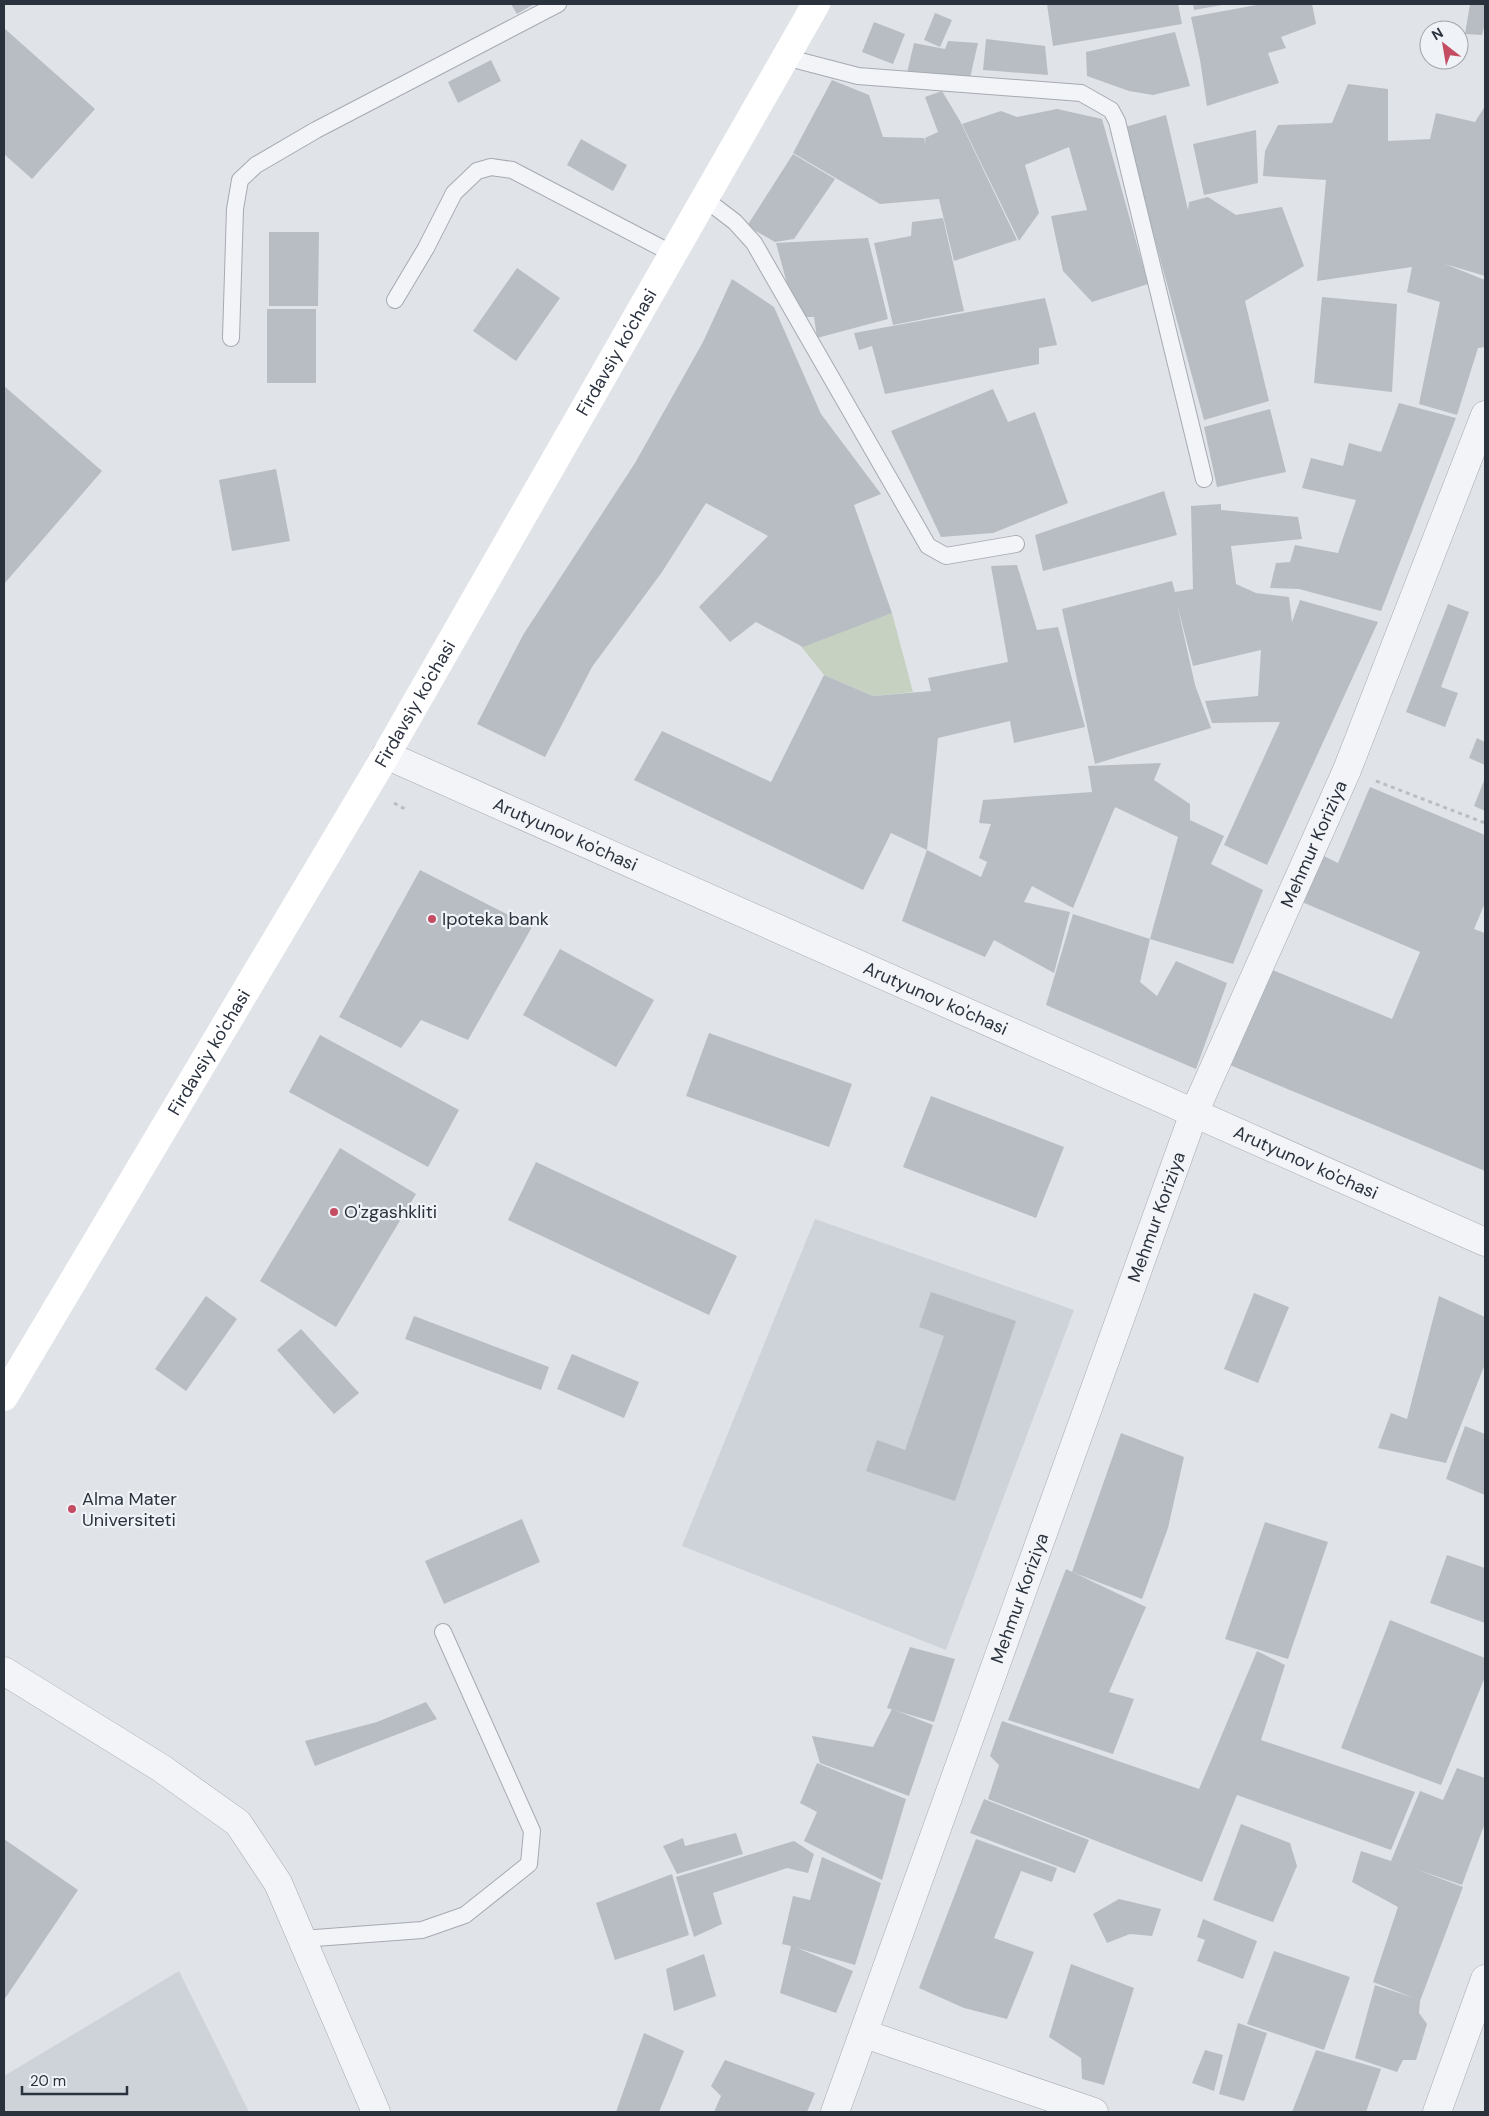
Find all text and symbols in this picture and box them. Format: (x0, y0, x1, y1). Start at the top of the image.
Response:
north arrow (1419, 20, 1469, 70)
text: N (1428, 24, 1446, 44)
street label: Firdavsiy ko'chasi (571, 285, 662, 420)
street label: Firdavsiy ko'chasi (369, 636, 461, 772)
street label: Mehmur Koriziya (1275, 777, 1353, 912)
street label: Arutyunov ko'chasi (489, 792, 641, 877)
place label: Ipoteka bank (442, 907, 549, 931)
marker: Ipoteka bank (426, 913, 438, 925)
street label: Arutyunov ko'chasi (860, 956, 1011, 1041)
street label: Firdavsiy ko'chasi (162, 985, 256, 1120)
street label: Arutyunov ko'chasi (1230, 1120, 1382, 1205)
street label: Mehmur Koriziya (1122, 1149, 1191, 1286)
place label: O'zgashkliti (344, 1200, 437, 1224)
marker: O'zgashkliti (328, 1206, 340, 1218)
place label: Alma Mater Universiteti (82, 1487, 177, 1532)
marker: Alma Mater Universiteti (66, 1503, 78, 1515)
street label: Mehmur Koriziya (985, 1530, 1054, 1667)
scale bar (22, 2064, 128, 2096)
text: 20 m (30, 2071, 66, 2091)

